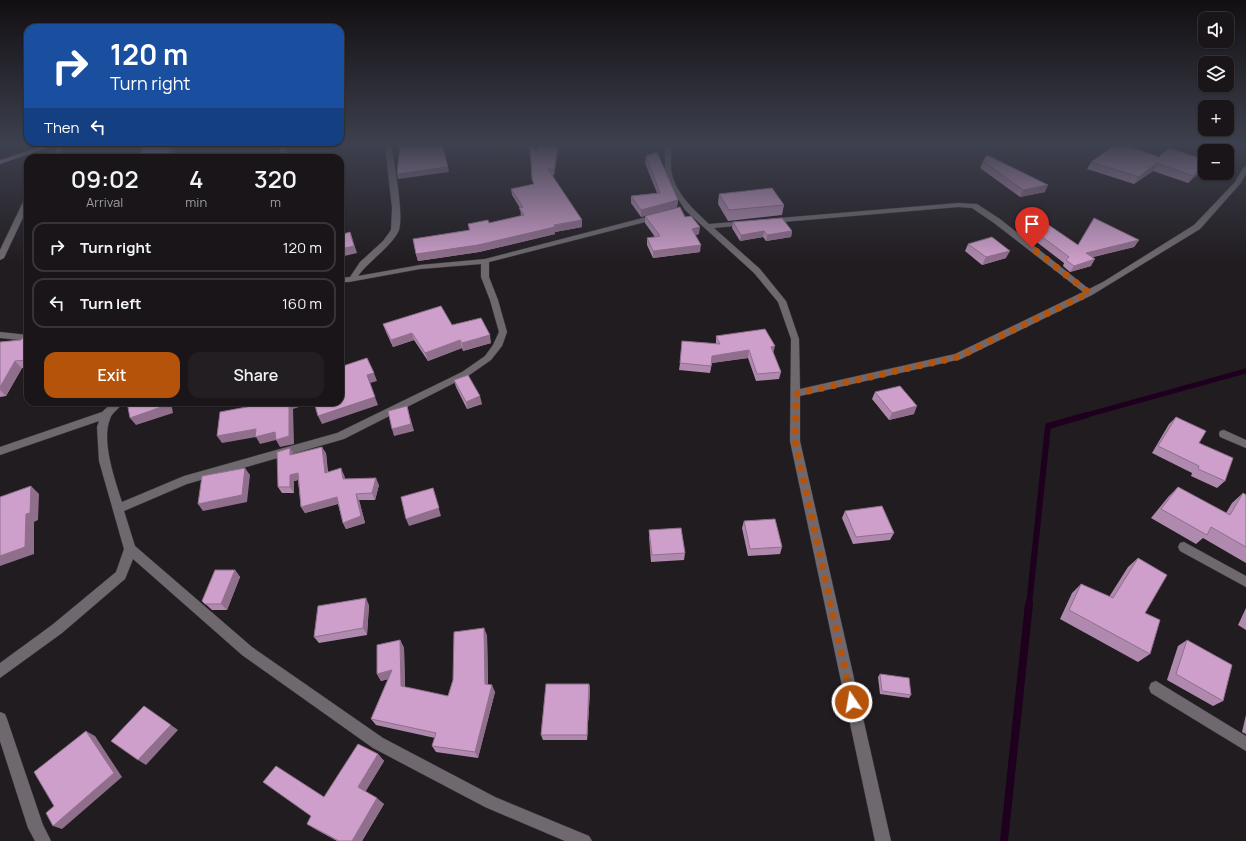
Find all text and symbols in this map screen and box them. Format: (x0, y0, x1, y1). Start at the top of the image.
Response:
map controls (1198, 12, 1234, 180)
button: sound (1198, 12, 1234, 48)
text: 120 m (110, 35, 188, 73)
icon: right (44, 40, 96, 92)
button: layers (1198, 56, 1234, 92)
text: Turn right (110, 71, 191, 95)
button: + (1198, 100, 1234, 136)
icon: left (87, 116, 109, 138)
text: Then (44, 117, 79, 138)
button: − (1198, 144, 1234, 180)
text: 09:02 (71, 162, 139, 195)
text: 4 (189, 162, 203, 195)
text: 320 (254, 162, 297, 195)
text: Arrival (86, 193, 123, 211)
text: min (185, 193, 207, 211)
text: m (270, 193, 281, 211)
pin (1015, 207, 1049, 248)
icon: arrive (1021, 213, 1043, 235)
icon: right (46, 236, 68, 258)
text: Turn right (80, 237, 151, 258)
text: 120 m (283, 237, 322, 258)
icon: left (46, 292, 68, 314)
text: Turn left (80, 293, 142, 314)
text: 160 m (282, 293, 322, 314)
button: Exit (44, 352, 180, 398)
button: Share (188, 352, 324, 398)
position arrow (831, 681, 873, 723)

